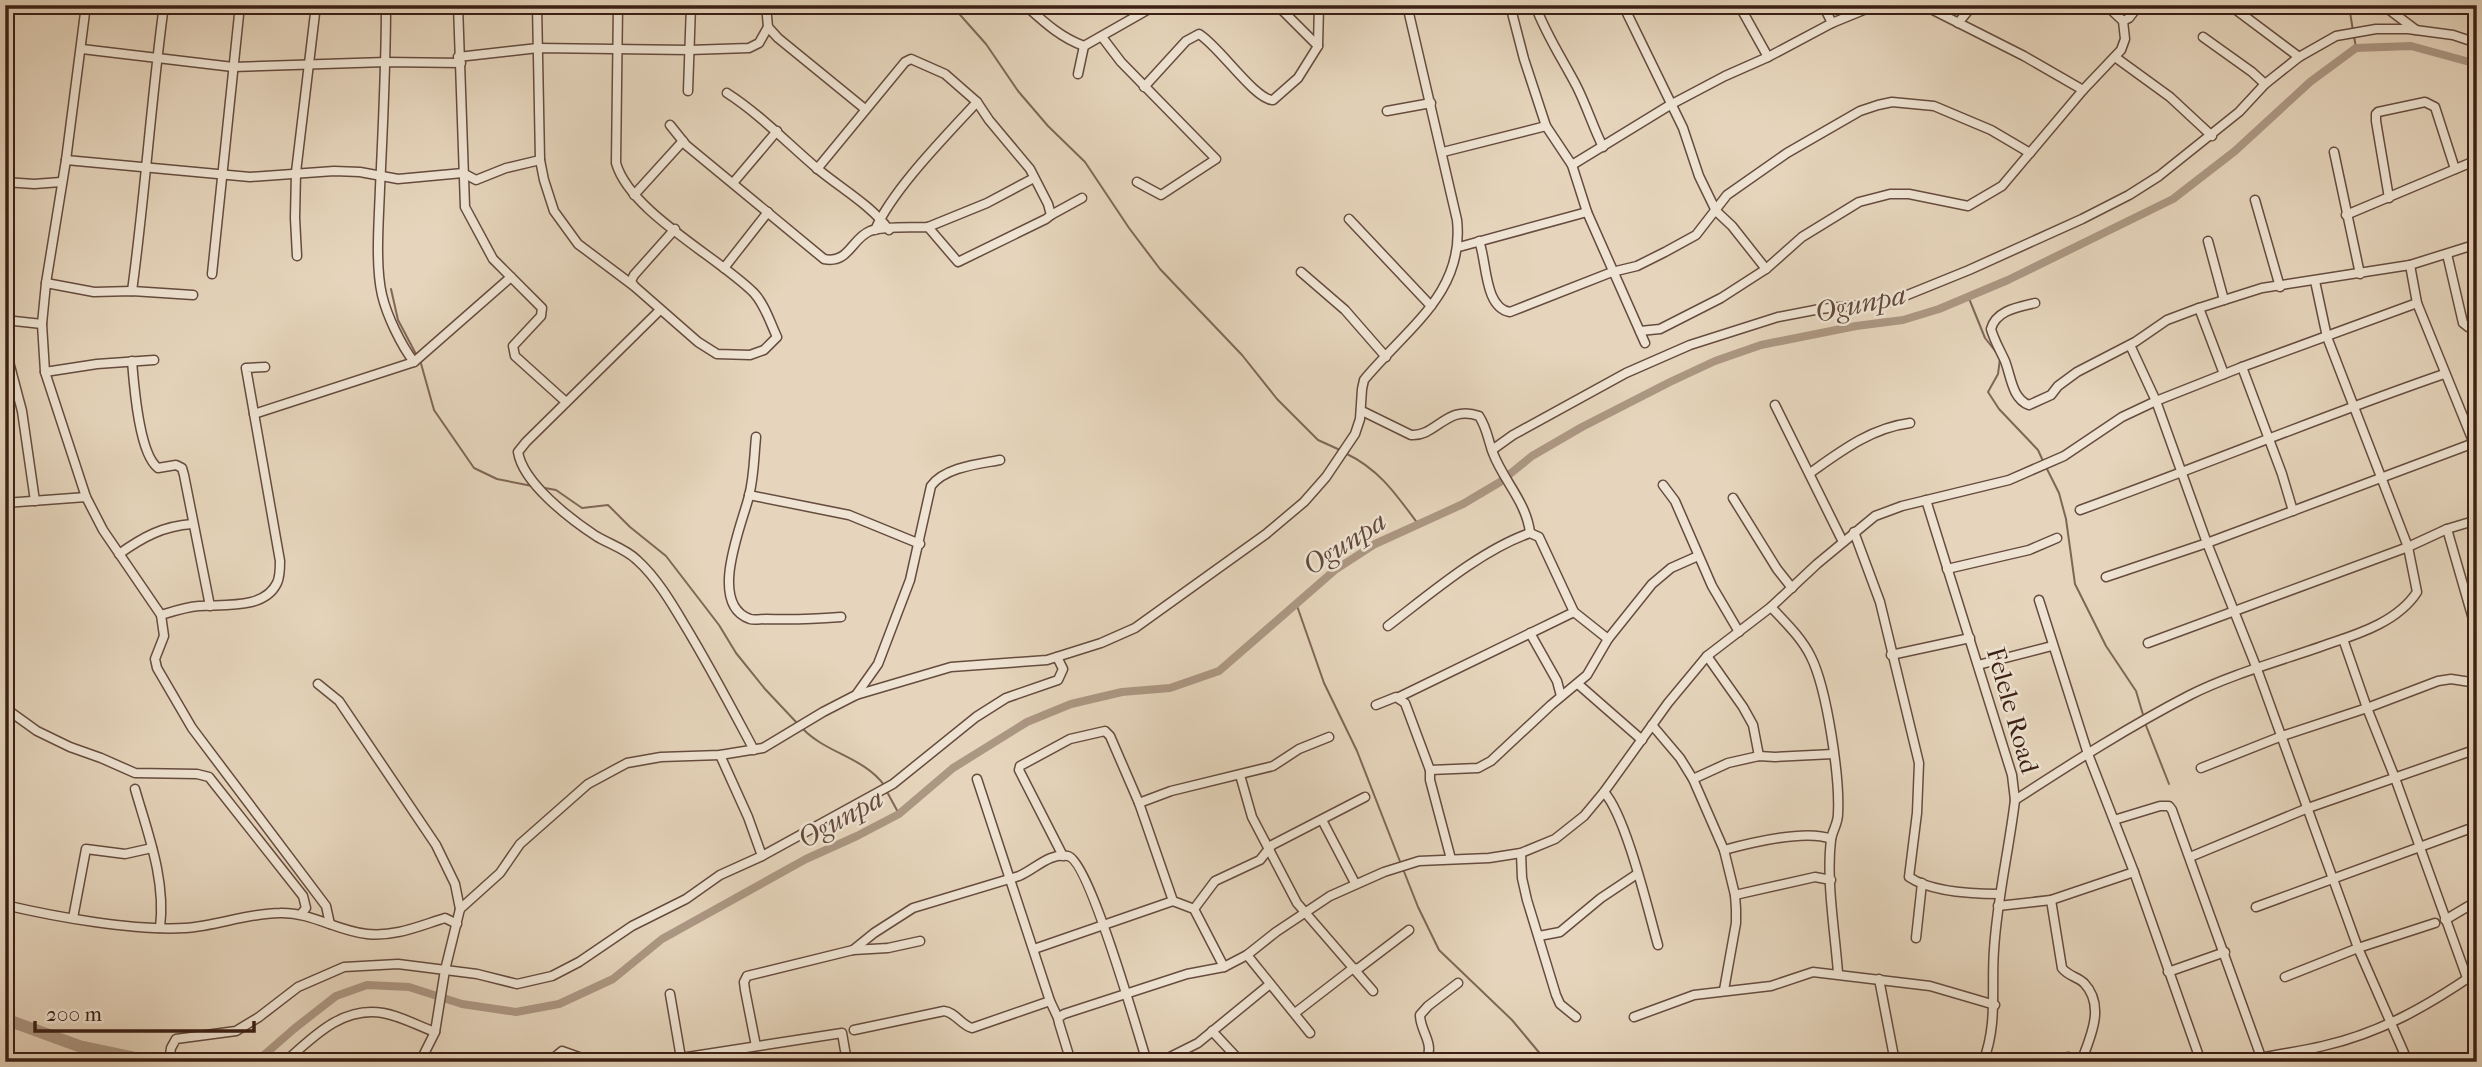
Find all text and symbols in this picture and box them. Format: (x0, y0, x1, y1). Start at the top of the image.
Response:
water label: Ogunpa (1812, 278, 1909, 329)
water label: Ogunpa (1297, 504, 1392, 582)
street label: Felele Road (1980, 644, 2046, 778)
water label: Ogunpa (792, 782, 889, 855)
scale bar (35, 990, 254, 1034)
text: 200 m (46, 1002, 102, 1026)

